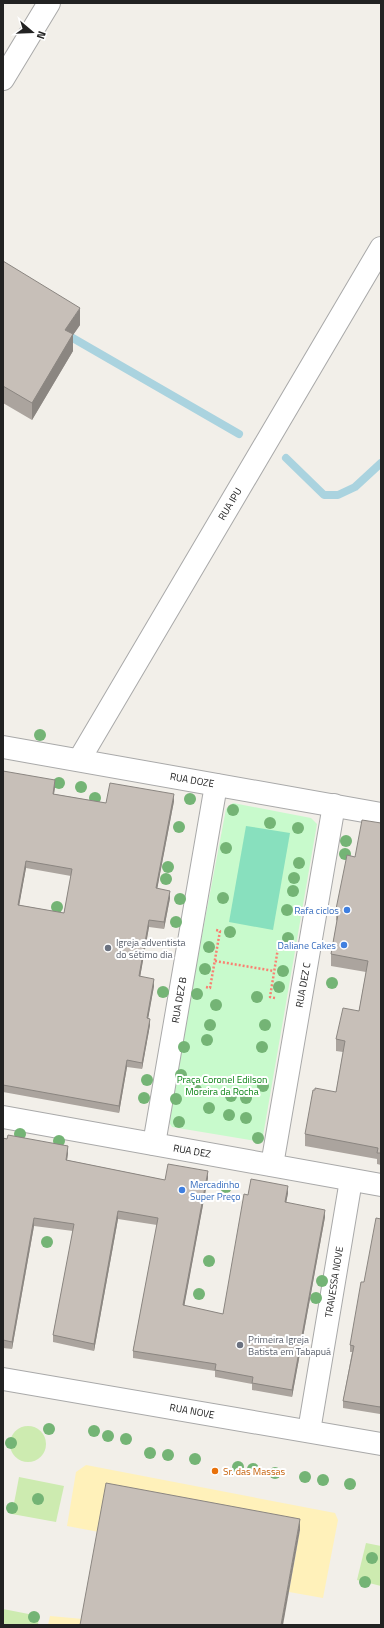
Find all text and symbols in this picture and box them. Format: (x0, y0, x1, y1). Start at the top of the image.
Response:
north arrow (12, 12, 52, 52)
text: N (33, 29, 50, 41)
street label: RUA IPU (214, 485, 246, 523)
street label: RUA DOZE (169, 769, 216, 791)
place label: Rafa ciclos (294, 903, 339, 918)
marker: Rafa ciclos (342, 905, 352, 915)
place label: Igreja adventista do sétimo dia (116, 935, 186, 962)
place label: Daliane Cakes (278, 938, 336, 953)
marker: Daliane Cakes (339, 940, 349, 950)
marker: Igreja adventista do sétimo dia (103, 943, 113, 953)
street label: RUA DEZ C (292, 961, 314, 1009)
street label: RUA DEZ B (168, 976, 190, 1024)
park label: Praça Coronel Edilson Moreira da Rocha (177, 1072, 267, 1099)
street label: RUA DEZ (172, 1140, 212, 1162)
place label: Mercadinho Super Preço (190, 1177, 241, 1204)
marker: Mercadinho Super Preço (177, 1185, 187, 1195)
street label: TRAVESSA NOVE (321, 1245, 347, 1319)
place label: Primeira Igreja Batista em Tabapuá (248, 1332, 331, 1359)
marker: Primeira Igreja Batista em Tabapuá (235, 1340, 245, 1350)
street label: RUA NOVE (168, 1400, 216, 1422)
place label: Sr. das Massas (223, 1464, 286, 1479)
marker: Sr. das Massas (210, 1466, 220, 1476)

